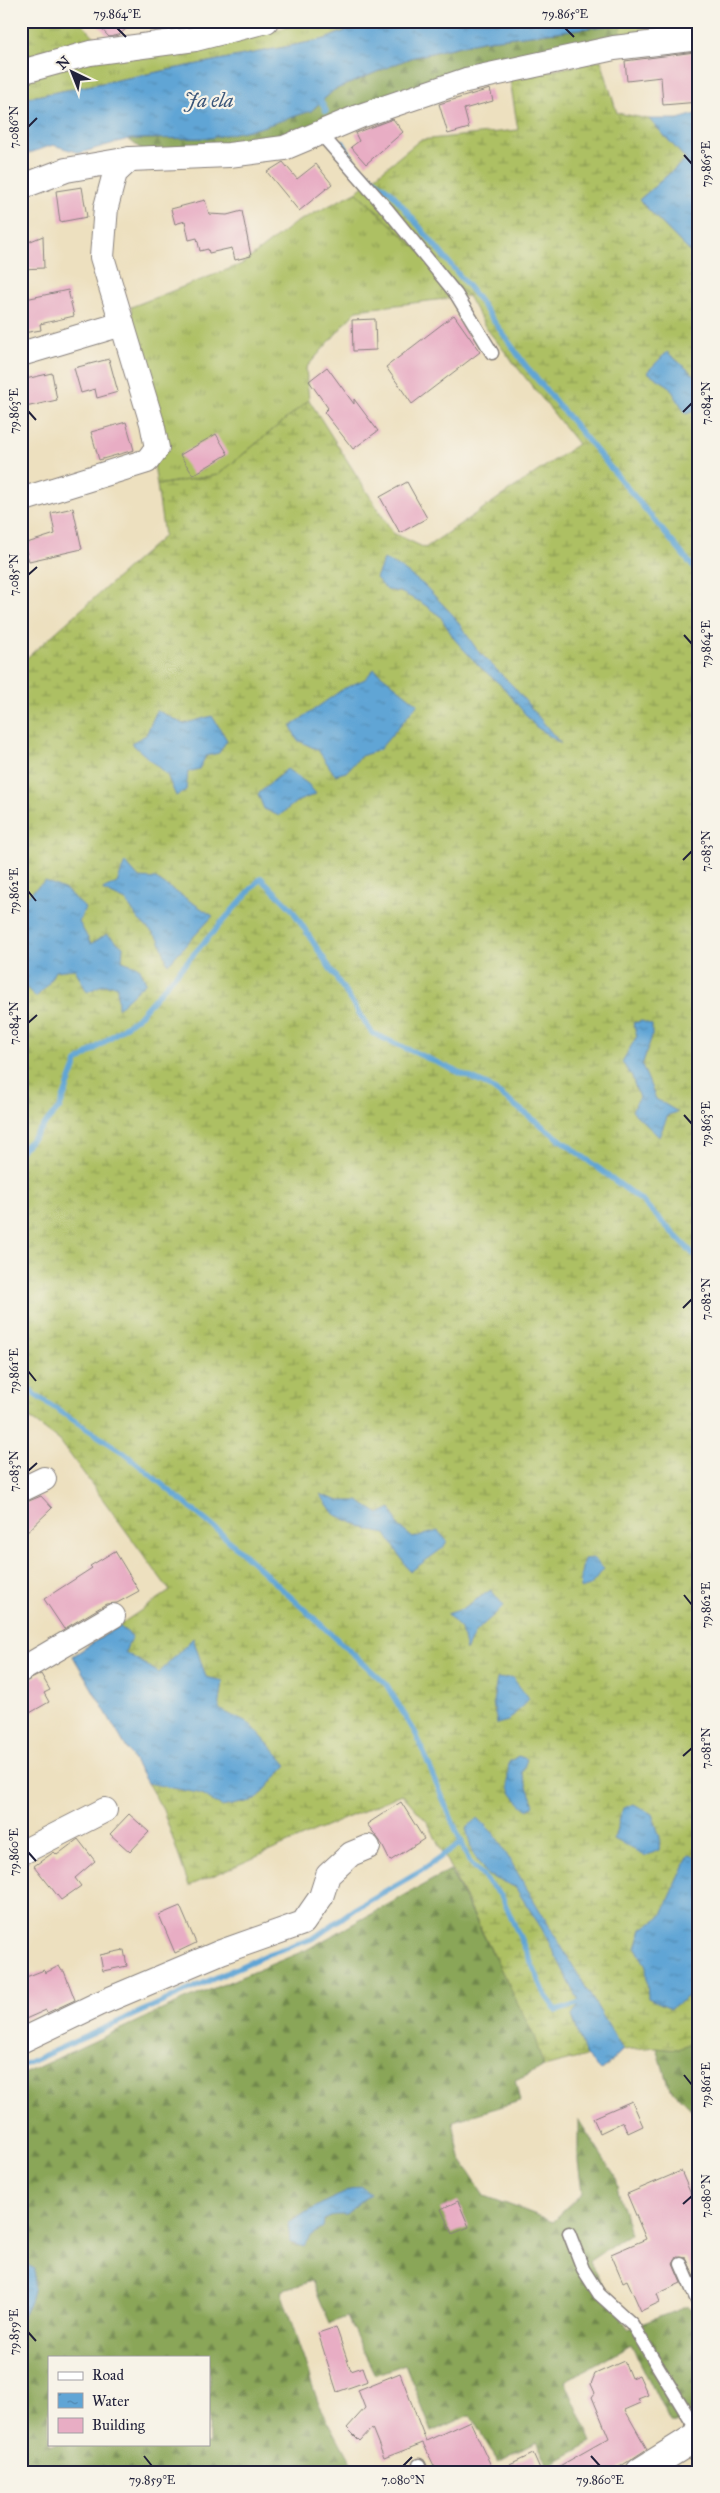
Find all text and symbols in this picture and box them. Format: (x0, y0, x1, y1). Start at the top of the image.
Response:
text: 79.864°E (93, 7, 141, 21)
text: 79.865°E (542, 7, 589, 21)
north arrow (48, 48, 98, 98)
text: N (53, 53, 74, 73)
water label: Ja ela (183, 88, 234, 112)
text: 7.086°N (7, 106, 21, 148)
text: 79.865°E (699, 140, 713, 187)
text: 7.084°N (699, 381, 713, 425)
text: 79.863°E (7, 388, 21, 434)
text: 7.085°N (7, 554, 21, 596)
text: 79.864°E (699, 620, 713, 668)
text: 7.083°N (699, 830, 713, 872)
text: 79.862°E (7, 867, 21, 914)
text: 7.084°N (7, 1001, 21, 1045)
text: 79.863°E (699, 1101, 713, 1147)
text: 7.082°N (699, 1278, 713, 1320)
text: 79.861°E (7, 1348, 21, 1394)
text: 7.083°N (7, 1450, 21, 1492)
text: 79.862°E (699, 1581, 713, 1628)
text: 7.081°N (699, 1727, 713, 1769)
text: 79.860°E (7, 1828, 21, 1876)
text: 79.861°E (699, 2062, 713, 2108)
text: 7.080°N (699, 2174, 713, 2218)
text: 79.859°E (7, 2308, 21, 2355)
legend (48, 2356, 210, 2446)
text: Road (92, 2366, 124, 2384)
text: Water (92, 2392, 129, 2410)
text: Building (92, 2416, 146, 2434)
text: 79.859°E (129, 2473, 176, 2487)
text: 7.080°N (381, 2473, 425, 2487)
text: 79.860°E (576, 2473, 624, 2487)

